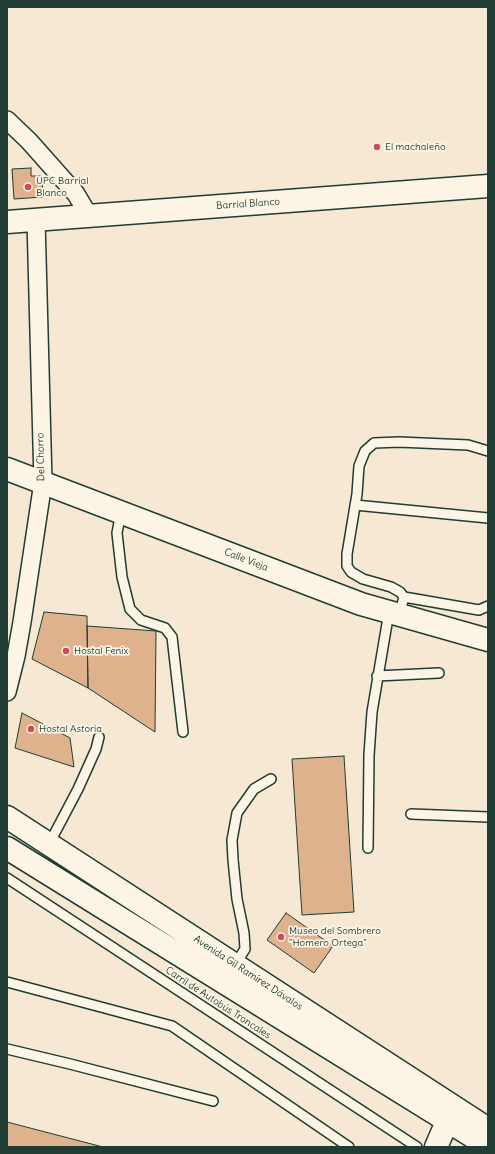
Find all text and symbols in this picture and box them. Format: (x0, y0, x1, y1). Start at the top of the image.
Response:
place label: El machaleño (385, 141, 446, 153)
marker: El machaleño (372, 142, 382, 152)
place label: UPC Barrial Blanco (36, 175, 88, 198)
marker: UPC Barrial Blanco (23, 182, 33, 192)
street label: Barrial Blanco (216, 196, 280, 212)
street label: Del Chorro (35, 433, 47, 481)
street label: Calle Vieja (222, 546, 270, 574)
place label: Hostal Fenix (74, 645, 128, 657)
marker: Hostal Fenix (61, 646, 71, 656)
place label: Hostal Astoria (39, 723, 102, 735)
marker: Hostal Astoria (26, 724, 36, 734)
place label: Museo del Sombrero "Homero Ortega" (289, 925, 381, 948)
marker: Museo del Sombrero "Homero Ortega" (276, 932, 286, 942)
street label: Avenida Gil Ramírez Dávalos (191, 933, 305, 1013)
street label: Carril de Autobús Troncales (163, 964, 273, 1042)

